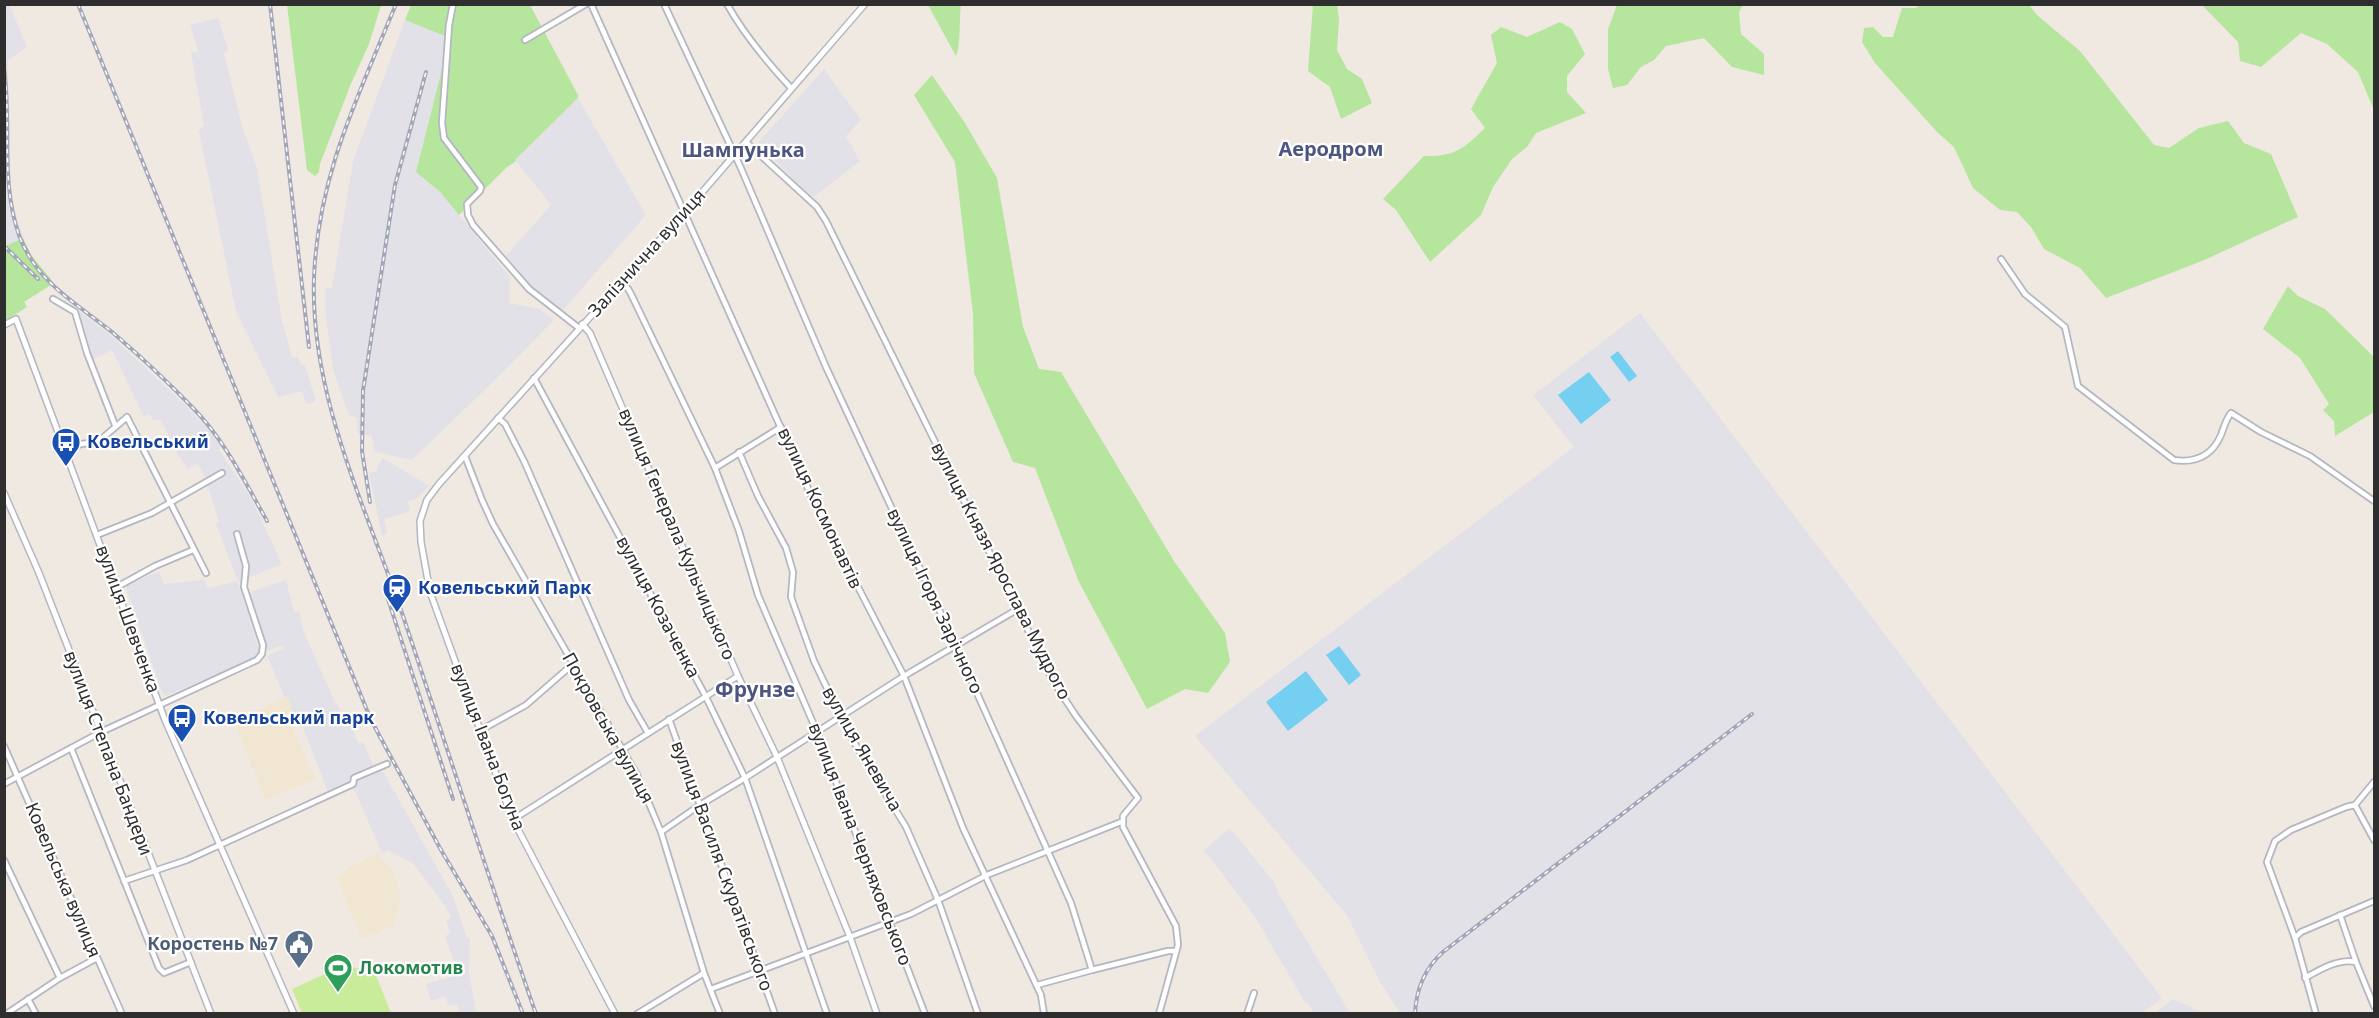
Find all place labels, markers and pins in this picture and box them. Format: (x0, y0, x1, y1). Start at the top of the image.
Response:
bus stop icon: Ковельський (50, 426, 82, 468)
place label: Ковельський (87, 429, 209, 453)
station icon: Ковельський Парк (381, 572, 413, 614)
place label: Ковельський Парк (418, 575, 591, 599)
bus stop icon: Ковельський парк (166, 702, 198, 744)
place label: Ковельський парк (203, 705, 374, 729)
public building icon: Коростень №7 (283, 928, 315, 970)
place label: Коростень №7 (147, 931, 278, 955)
sports icon: Локомотив (322, 952, 354, 994)
place label: Локомотив (359, 955, 464, 979)

